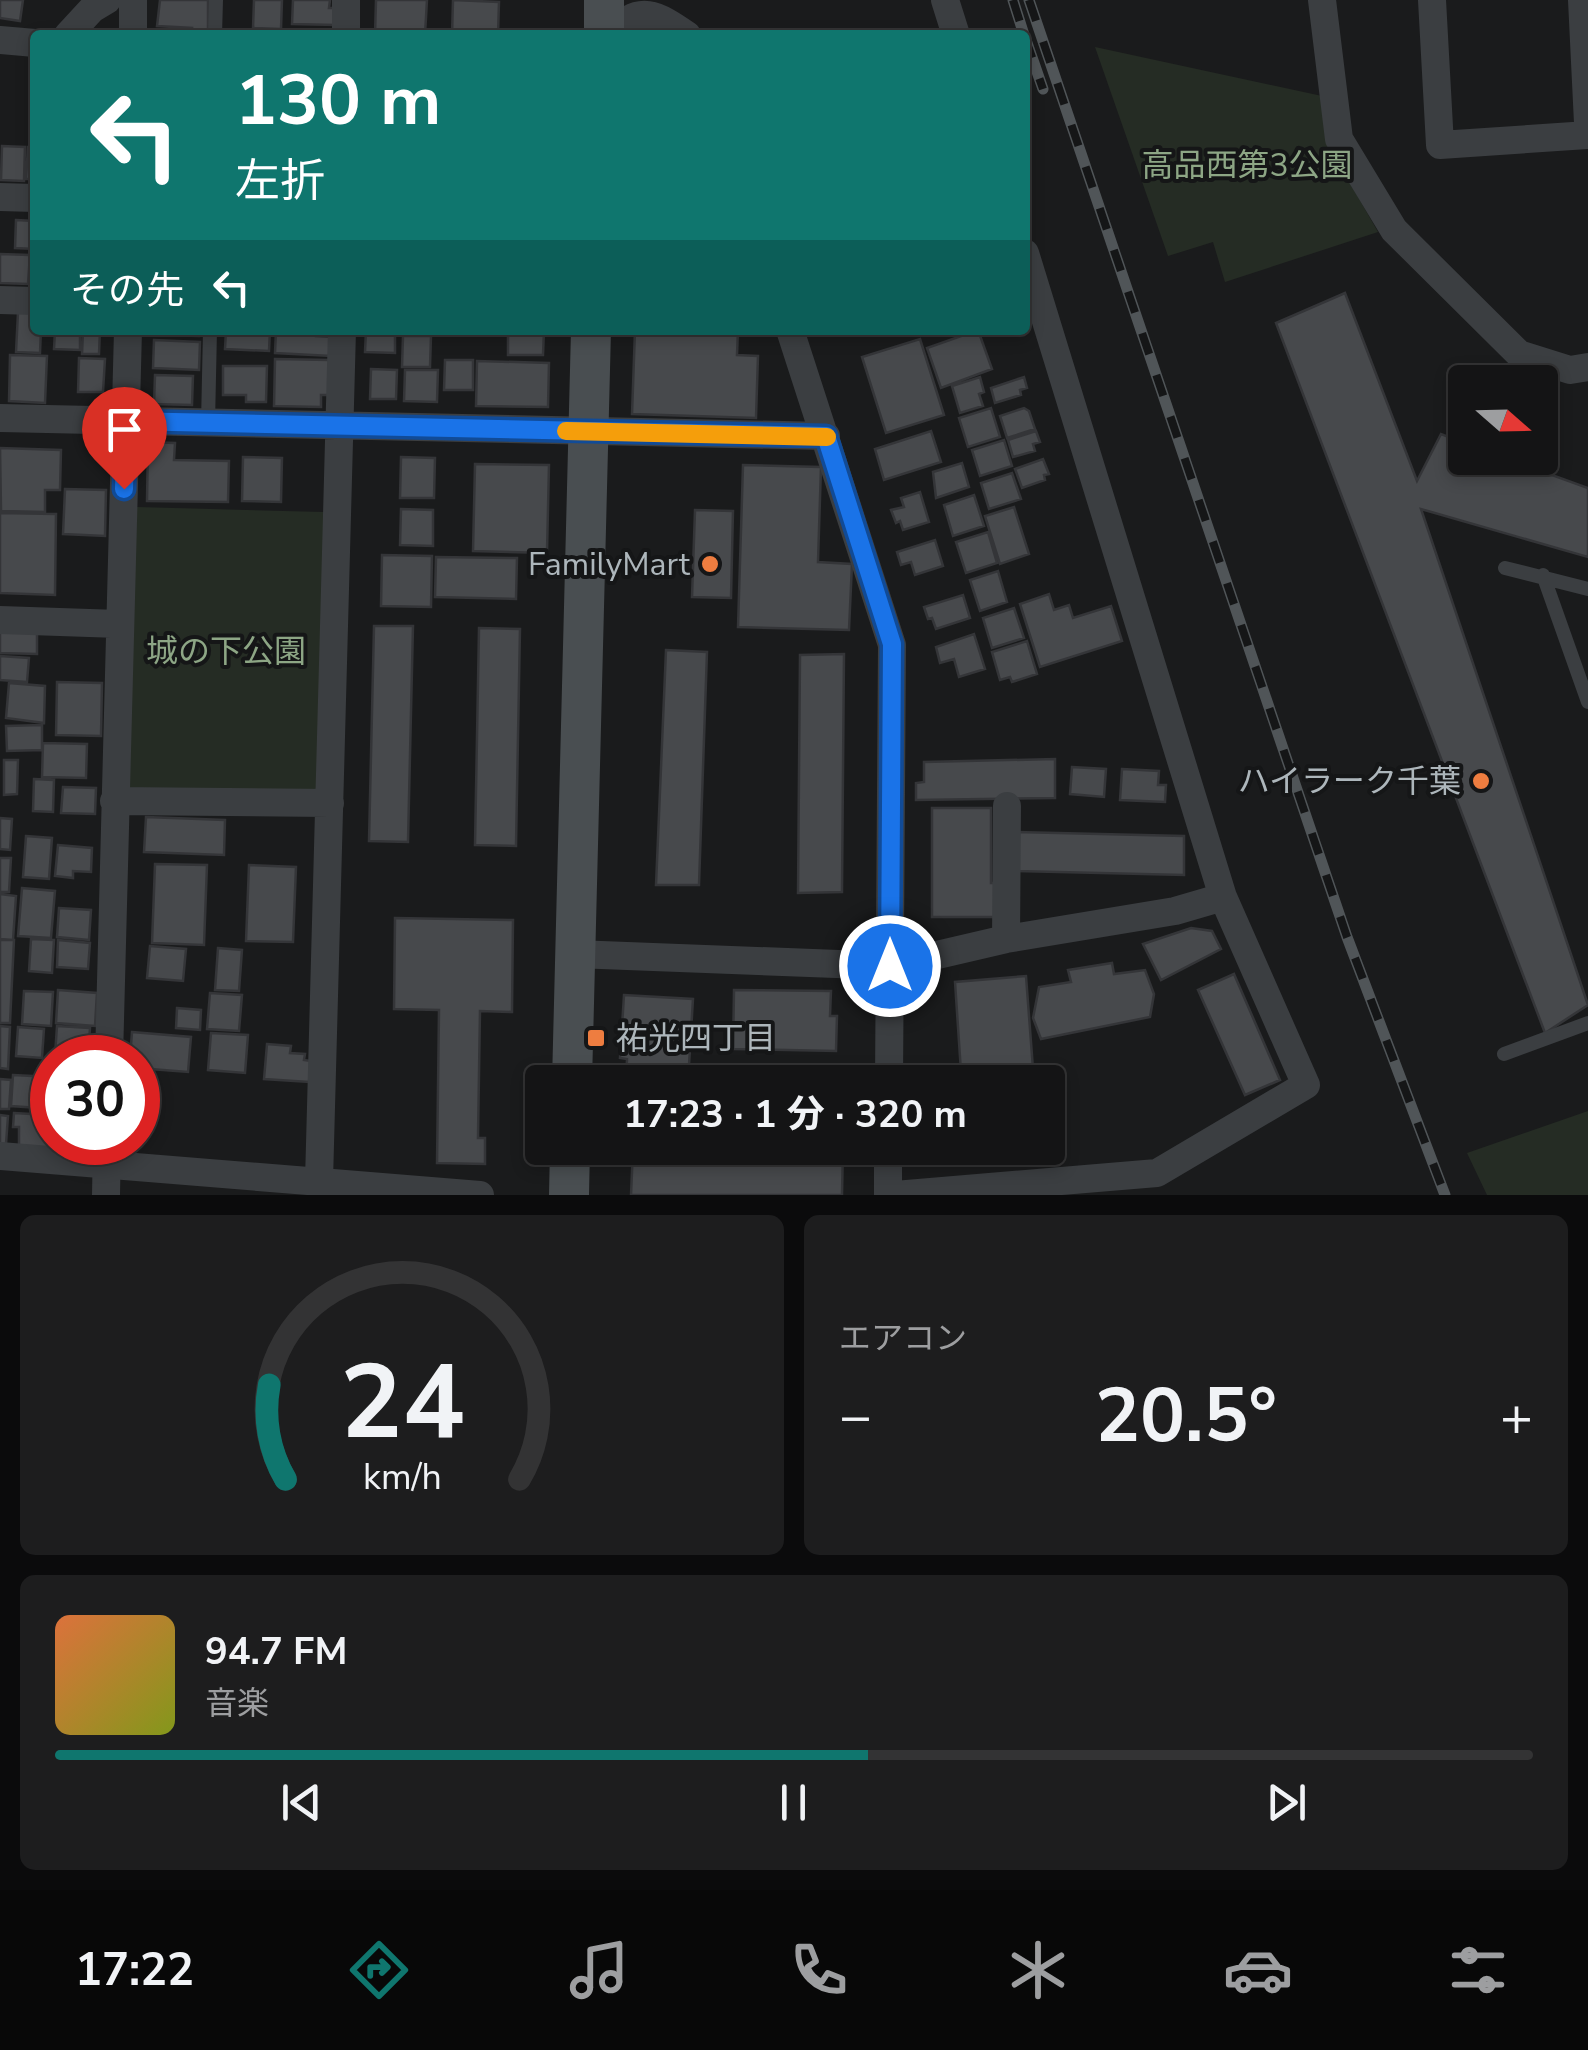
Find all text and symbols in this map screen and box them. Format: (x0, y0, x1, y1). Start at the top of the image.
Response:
text: 130 m (235, 53, 441, 149)
icon: left (70, 70, 200, 200)
park label: 高品西第3公園 (1141, 144, 1353, 187)
text: 左折 (235, 151, 325, 212)
icon: left (204, 260, 259, 315)
text: その先 (70, 265, 184, 316)
north arrow (1448, 365, 1558, 475)
map controls (1448, 365, 1558, 475)
pin (82, 387, 167, 490)
icon: arrive (97, 402, 152, 457)
place label: FamilyMart (528, 543, 691, 586)
marker: FamilyMart (699, 553, 721, 575)
park label: 城の下公園 (146, 630, 306, 673)
place label: ハイラーク千葉 (1238, 760, 1461, 803)
marker: ハイラーク千葉 (1470, 770, 1492, 792)
position arrow (838, 914, 942, 1018)
place label: 祐光四丁目 (616, 1017, 776, 1060)
marker: 祐光四丁目 (585, 1027, 607, 1049)
speed limit sign: 30 (30, 1035, 160, 1165)
text: 17:23 · 1 分 · 320 m (623, 1089, 967, 1140)
text: エアコン (839, 1317, 967, 1360)
text: 24 (340, 1332, 464, 1474)
text: 20.5° (1095, 1365, 1277, 1467)
text: − (839, 1379, 872, 1454)
text: + (1500, 1379, 1533, 1454)
text: km/h (363, 1453, 441, 1502)
text: 94.7 FM (205, 1626, 347, 1677)
text: 音楽 (205, 1682, 269, 1725)
icon: previous (274, 1775, 329, 1830)
icon: pause (766, 1775, 821, 1830)
icon: next (1259, 1775, 1314, 1830)
icon: directions (344, 1935, 414, 2005)
icon: music (564, 1935, 634, 2005)
icon: phone (784, 1935, 854, 2005)
icon: climate (1003, 1935, 1073, 2005)
icon: car (1223, 1935, 1293, 2005)
icon: filters (1443, 1935, 1513, 2005)
text: 17:22 (75, 1940, 194, 2001)

